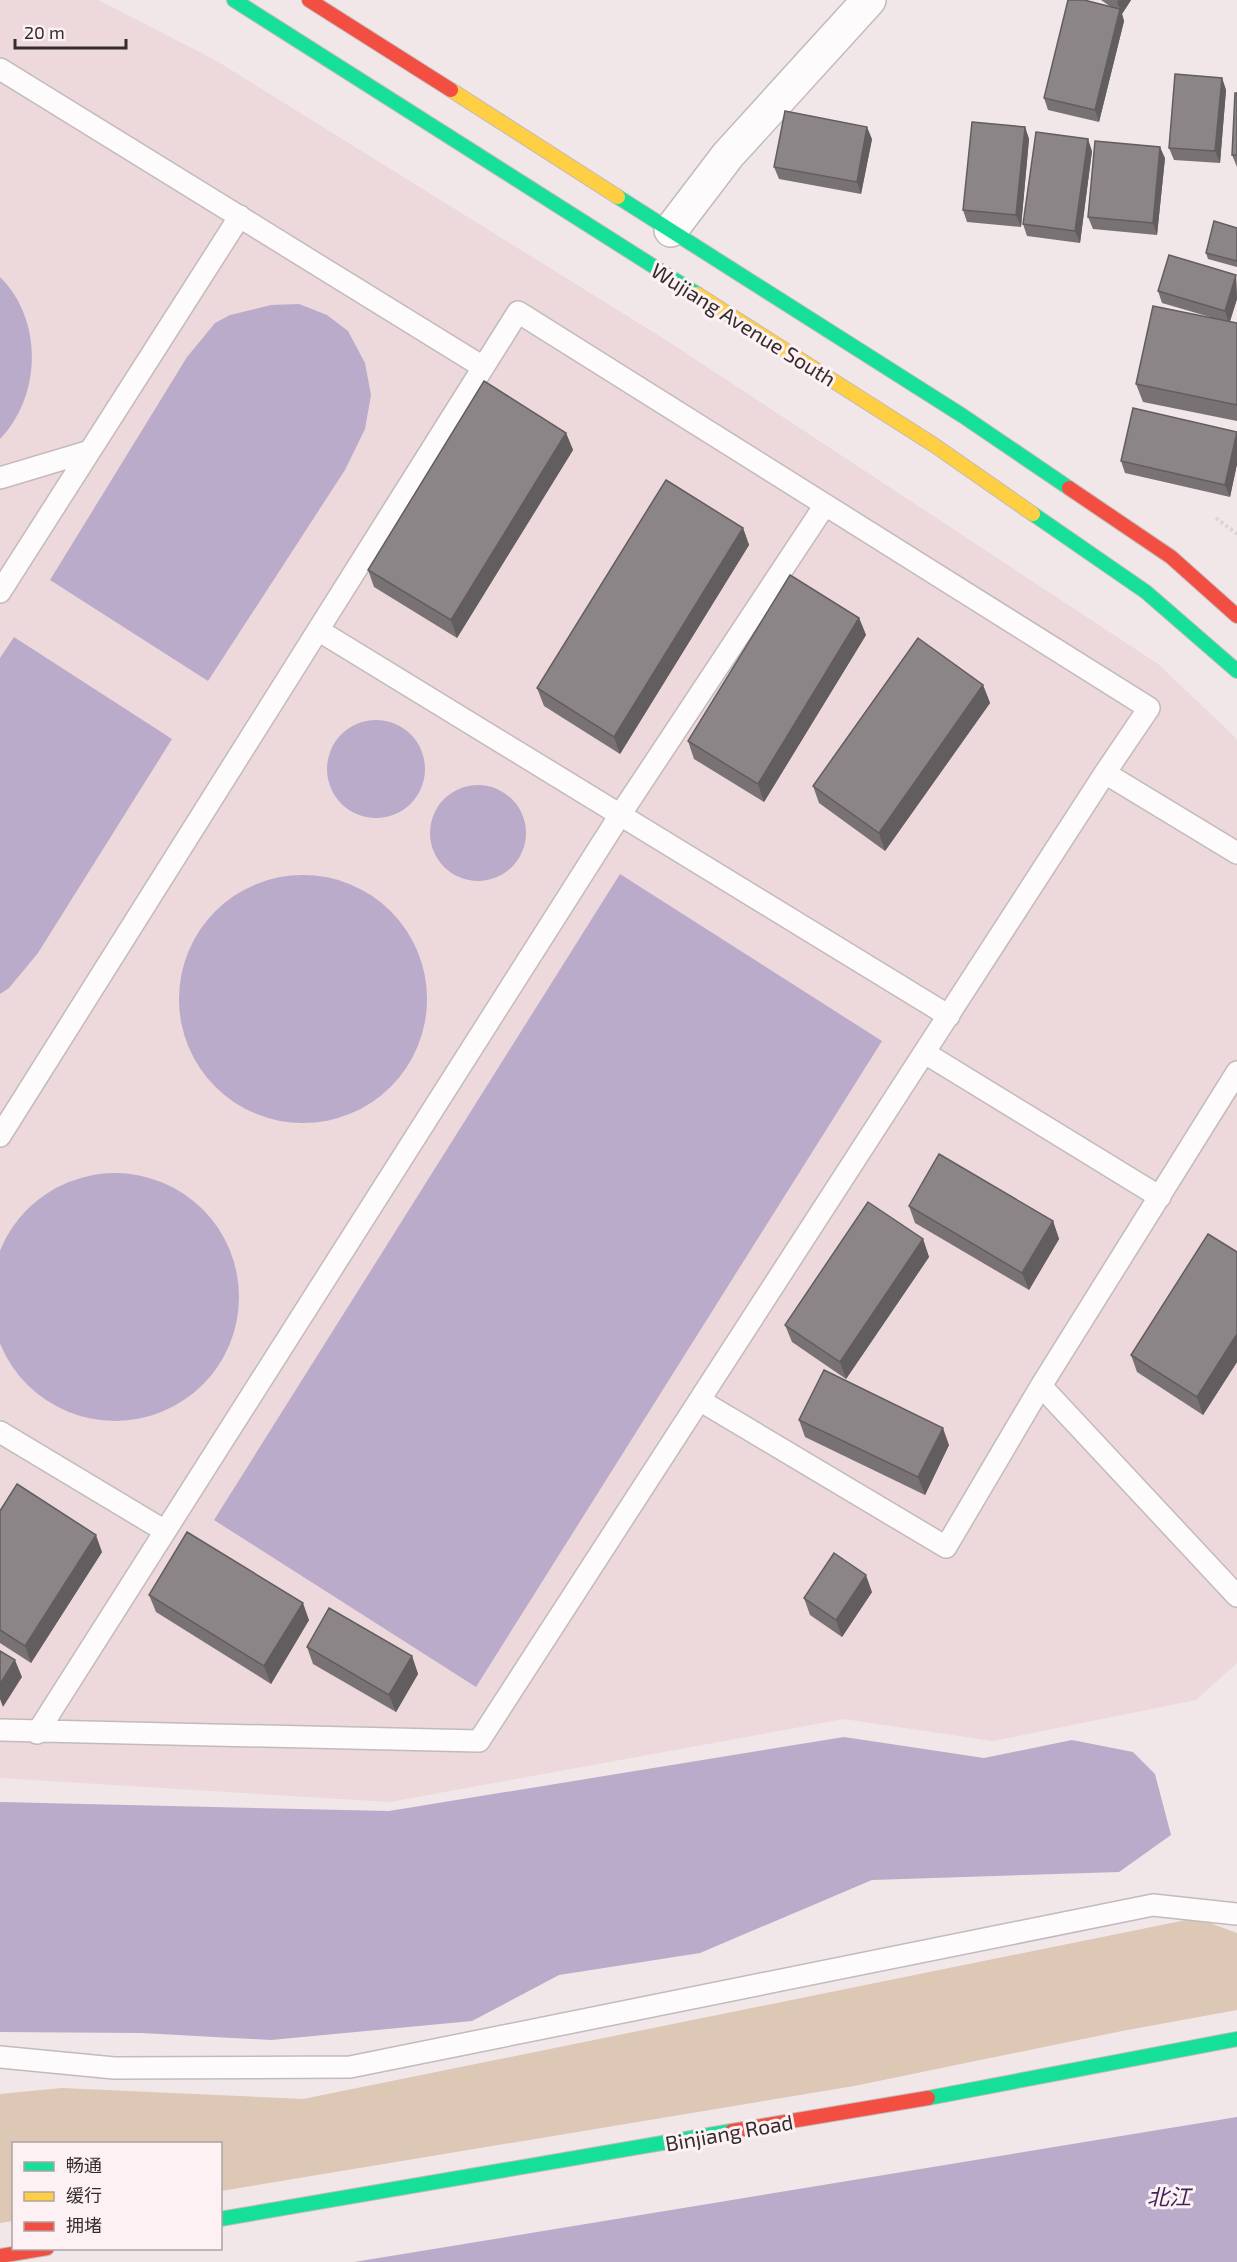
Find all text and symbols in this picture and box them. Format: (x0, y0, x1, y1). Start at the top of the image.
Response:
scale bar (15, 12, 126, 50)
text: 20 m (24, 21, 65, 43)
street label: Wujiang Avenue South (647, 257, 841, 392)
street label: Binjiang Road (663, 2108, 795, 2157)
legend (12, 2142, 222, 2250)
text: 畅通 (66, 2154, 102, 2176)
water label: 北江 (1147, 2183, 1193, 2209)
text: 缓行 (66, 2184, 102, 2206)
text: 拥堵 (66, 2214, 102, 2236)

